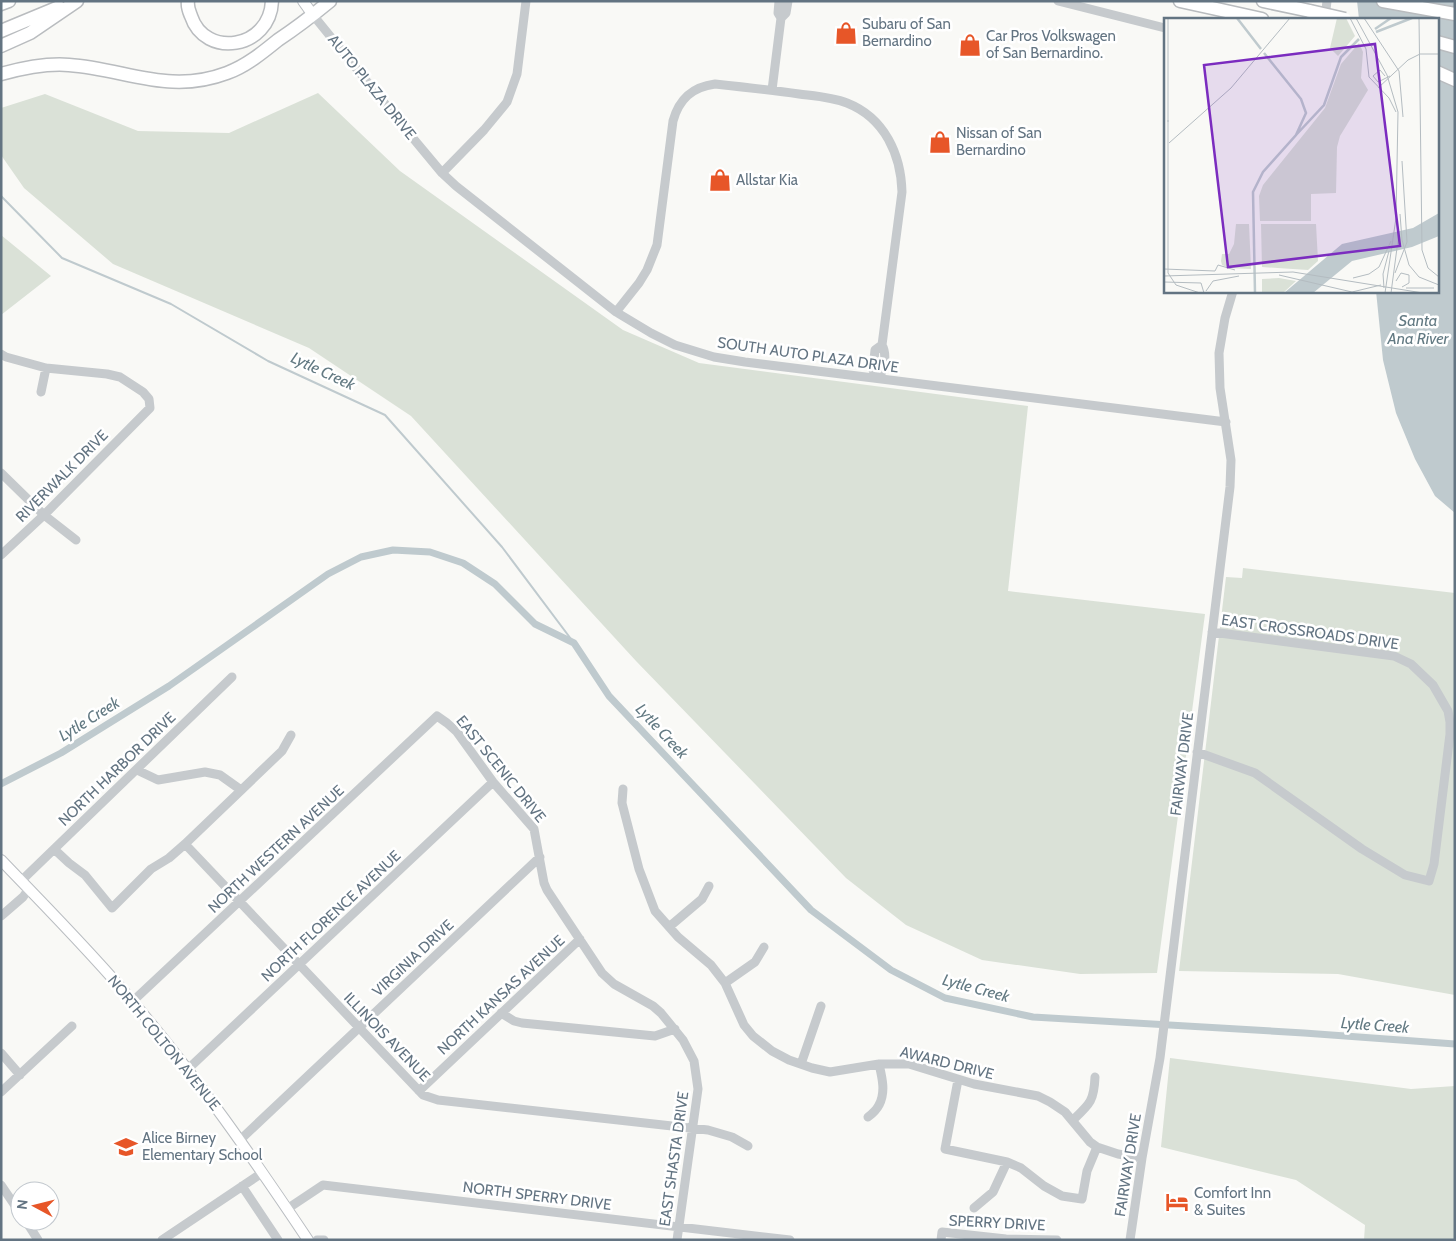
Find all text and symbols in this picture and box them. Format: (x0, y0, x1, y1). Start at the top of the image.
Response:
place label: Subaru of San Bernardino (862, 15, 951, 50)
inset map (1164, 18, 1438, 292)
shop icon: Subaru of San Bernardino (833, 20, 859, 46)
place label: Car Pros Volkswagen of San Bernardino. (986, 27, 1116, 62)
street label: AUTO PLAZA DRIVE (324, 31, 420, 143)
shop icon: Car Pros Volkswagen of San Bernardino. (957, 32, 983, 58)
place label: Nissan of San Bernardino (956, 124, 1042, 159)
shop icon: Nissan of San Bernardino (927, 129, 953, 155)
shop icon: Allstar Kia (707, 167, 733, 193)
place label: Allstar Kia (736, 171, 799, 189)
water label: Santa Ana River (1387, 311, 1449, 348)
street label: SOUTH AUTO PLAZA DRIVE (716, 333, 900, 377)
water label: Lytle Creek (288, 348, 359, 395)
street label: RIVERWALK DRIVE (12, 426, 112, 526)
street label: EAST CROSSROADS DRIVE (1220, 611, 1400, 653)
water label: Lytle Creek (55, 692, 124, 745)
water label: Lytle Creek (632, 700, 693, 763)
street label: NORTH HARBOR DRIVE (55, 708, 179, 830)
street label: FAIRWAY DRIVE (1167, 711, 1197, 817)
street label: EAST SCENIC DRIVE (452, 712, 550, 826)
street label: NORTH WESTERN AVENUE (204, 781, 348, 917)
street label: NORTH FLORENCE AVENUE (258, 847, 404, 985)
street label: VIRGINIA DRIVE (369, 916, 457, 1000)
street label: NORTH KANSAS AVENUE (434, 931, 568, 1059)
water label: Lytle Creek (941, 970, 1013, 1006)
street label: NORTH COLTON AVENUE (104, 972, 224, 1114)
street label: ILLINOIS AVENUE (340, 989, 434, 1085)
water label: Lytle Creek (1340, 1013, 1411, 1037)
street label: AWARD DRIVE (898, 1043, 996, 1083)
street label: EAST SHASTA DRIVE (656, 1090, 692, 1228)
street label: FAIRWAY DRIVE (1111, 1112, 1145, 1218)
place label: Alice Birney Elementary School (142, 1129, 263, 1164)
school or university icon: Alice Birney Elementary School (113, 1134, 139, 1160)
street label: NORTH SPERRY DRIVE (462, 1178, 612, 1214)
north arrow (10, 1181, 60, 1231)
place label: Comfort Inn & Suites (1194, 1184, 1271, 1219)
hotel icon: Comfort Inn & Suites (1164, 1189, 1190, 1215)
text: N (13, 1198, 32, 1210)
street label: SPERRY DRIVE (948, 1211, 1046, 1235)

